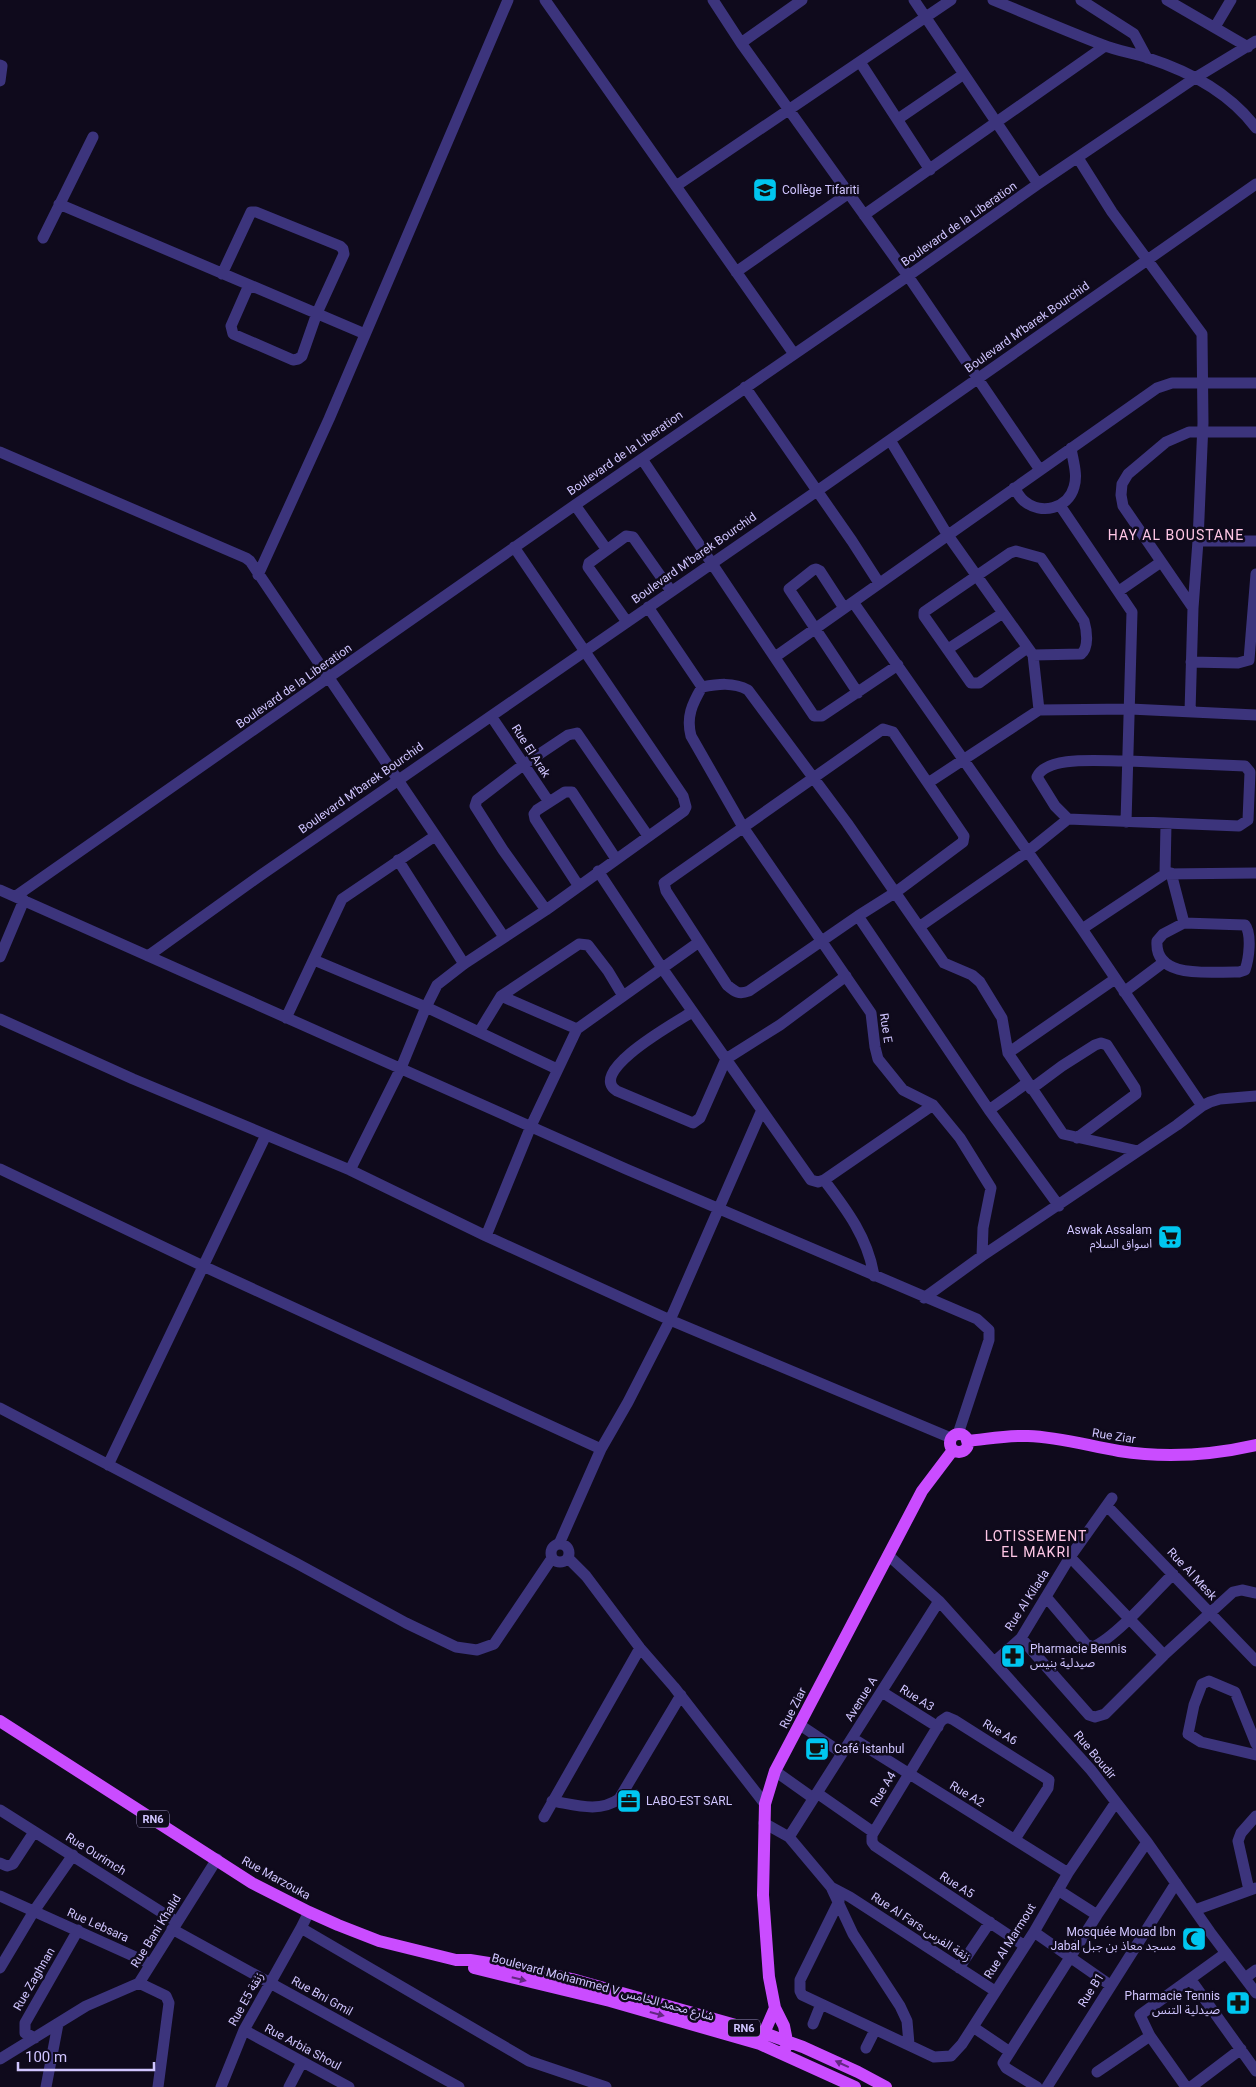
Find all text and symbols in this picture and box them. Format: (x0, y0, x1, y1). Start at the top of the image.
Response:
school or university icon: Collège Tifariti (752, 177, 778, 203)
street label: Boulevard de la Liberation (899, 179, 1019, 269)
place label: Collège Tifariti (782, 183, 859, 197)
street label: Boulevard M'barek Bourchid (962, 279, 1092, 375)
street label: Boulevard de la Liberation (565, 408, 685, 498)
street label: Boulevard M'barek Bourchid (629, 510, 759, 606)
district label: HAY AL BOUSTANE (1108, 527, 1244, 543)
street label: Boulevard de la Liberation (234, 641, 354, 731)
street label: Rue El Arak (509, 722, 554, 781)
street label: Boulevard M'barek Bourchid (296, 740, 426, 836)
street label: Rue E (877, 1012, 895, 1044)
place label: Aswak Assalam اسواق السلام (1067, 1223, 1152, 1253)
supermarket icon: Aswak Assalam اسواق السلام (1157, 1224, 1183, 1250)
street label: Rue Ziar (1091, 1426, 1137, 1446)
district label: LOTISSEMENT EL MAKRI (985, 1528, 1087, 1560)
street label: Rue Al Mesk (1164, 1545, 1220, 1604)
street label: Rue Al Kilada (1002, 1567, 1052, 1633)
place label: Pharmacie Bennis صيدلية بنيس (1030, 1642, 1127, 1670)
pharmacy icon: Pharmacie Bennis صيدلية بنيس (1000, 1643, 1026, 1669)
street label: Avenue A (842, 1674, 880, 1724)
street label: Rue A3 (897, 1682, 937, 1714)
street label: Rue Ziar (777, 1685, 809, 1731)
street label: Rue A6 (980, 1716, 1020, 1748)
street label: Rue Boudir (1071, 1728, 1119, 1782)
cafe icon: Café Istanbul (804, 1736, 830, 1762)
place label: Café Istanbul (834, 1742, 905, 1756)
street label: Rue A4 (867, 1769, 899, 1809)
street label: Rue A2 (947, 1778, 987, 1810)
office icon: LABO-EST SARL (616, 1788, 642, 1814)
place label: LABO-EST SARL (646, 1794, 733, 1808)
road number: RN6 (137, 1810, 169, 1828)
street label: Rue Ourimch (63, 1830, 129, 1878)
street label: Rue Marzouka (239, 1853, 313, 1903)
street label: Rue A5 (937, 1869, 977, 1901)
street label: Rue Al Fars زنقة الفرس (868, 1890, 974, 1964)
street label: Rue Bani Khalid (128, 1892, 184, 1970)
street label: Rue Al Marmout (981, 1901, 1039, 1981)
street label: Rue Lebsara (65, 1905, 131, 1945)
place label: Mosquée Mouad Ibn Jabal مسجد معاذ بن جبل (1051, 1925, 1176, 1953)
mosque icon: Mosquée Mouad Ibn Jabal مسجد معاذ بن جبل (1181, 1926, 1207, 1952)
street label: Rue Zaghnan (10, 1945, 58, 2013)
street label: Boulevard Mohammed V شارع محمد الخامس (490, 1951, 716, 2025)
street label: Rue E5 زنقة (226, 1970, 266, 2028)
street label: Rue B1 (1075, 1970, 1107, 2010)
street label: Rue Bni Gmil (289, 1973, 355, 2019)
one-way arrow (511, 1975, 526, 1983)
place label: Pharmacie Tennis صيدلية التنس (1125, 1989, 1220, 2017)
pharmacy icon: Pharmacie Tennis صيدلية التنس (1225, 1990, 1251, 2016)
one-way arrow (649, 2011, 664, 2019)
road number: RN6 (728, 2020, 760, 2036)
street label: Rue Arbia Shoul (262, 2021, 344, 2073)
scale bar (18, 2040, 154, 2072)
text: 100 m (25, 2048, 67, 2066)
one-way arrow (835, 2060, 849, 2068)

